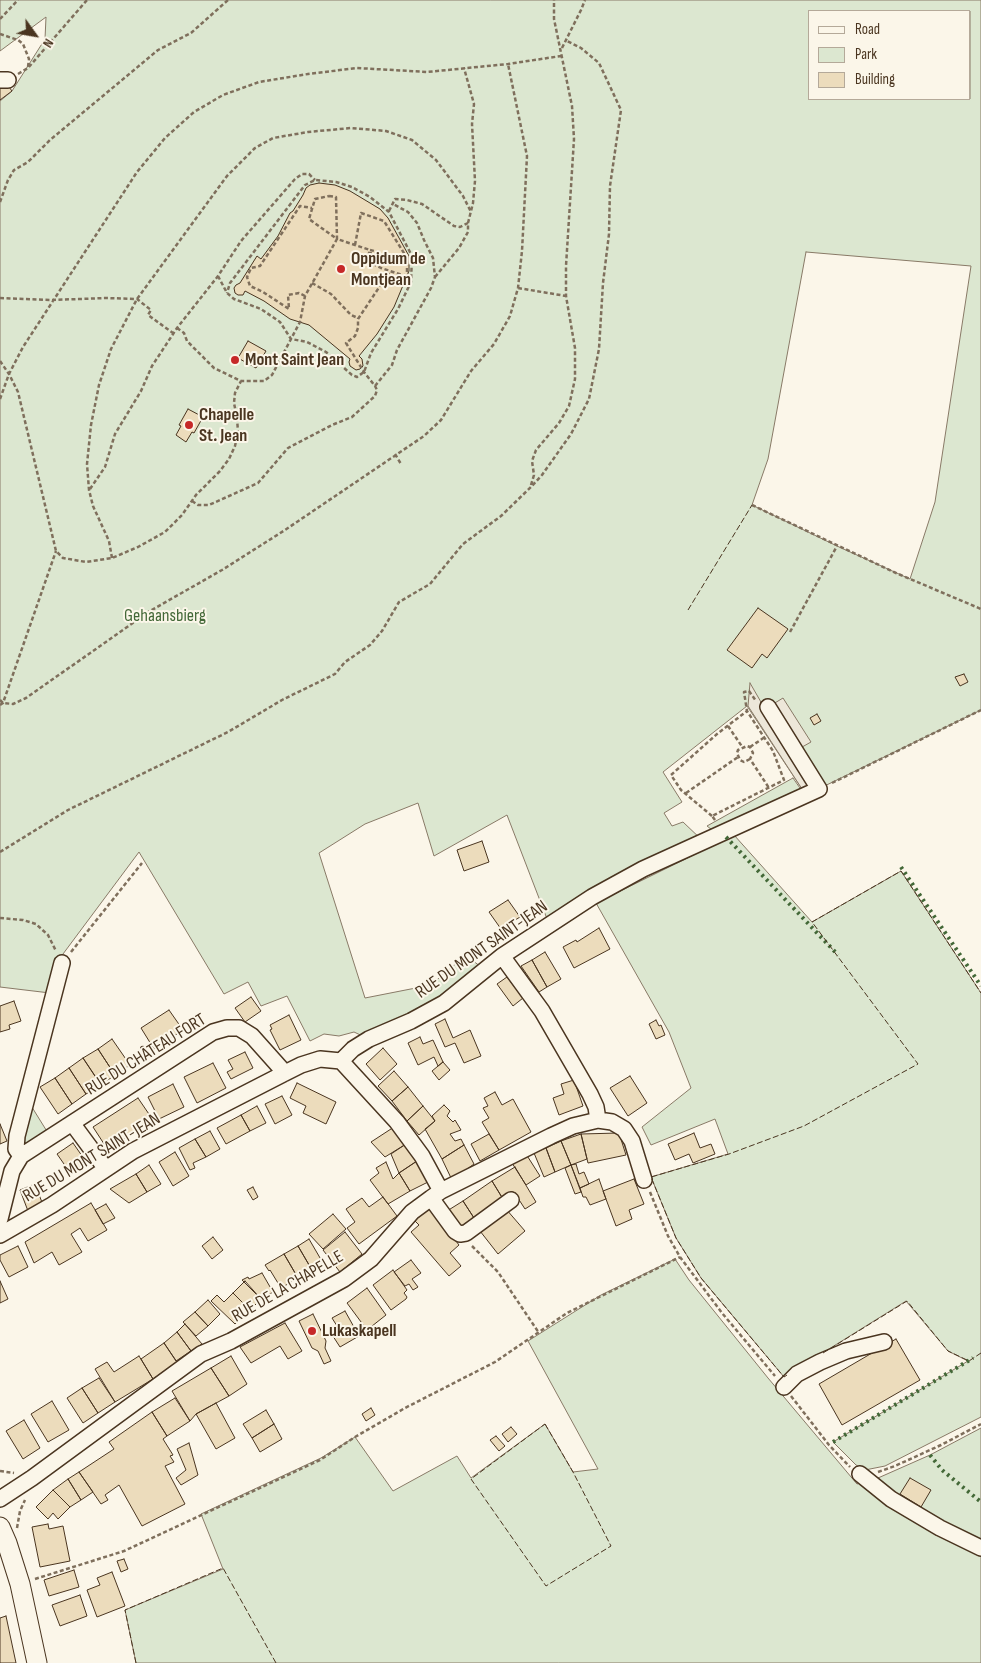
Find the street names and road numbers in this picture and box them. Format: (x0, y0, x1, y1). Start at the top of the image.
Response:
street label: RUE DU MONT SAINT-JEAN (412, 896, 552, 1004)
street label: RUE DU CHÂTEAU FORT (82, 1009, 210, 1101)
street label: RUE DU MONT SAINT-JEAN (19, 1108, 165, 1208)
street label: RUE DE LA CHAPELLE (228, 1246, 348, 1328)

